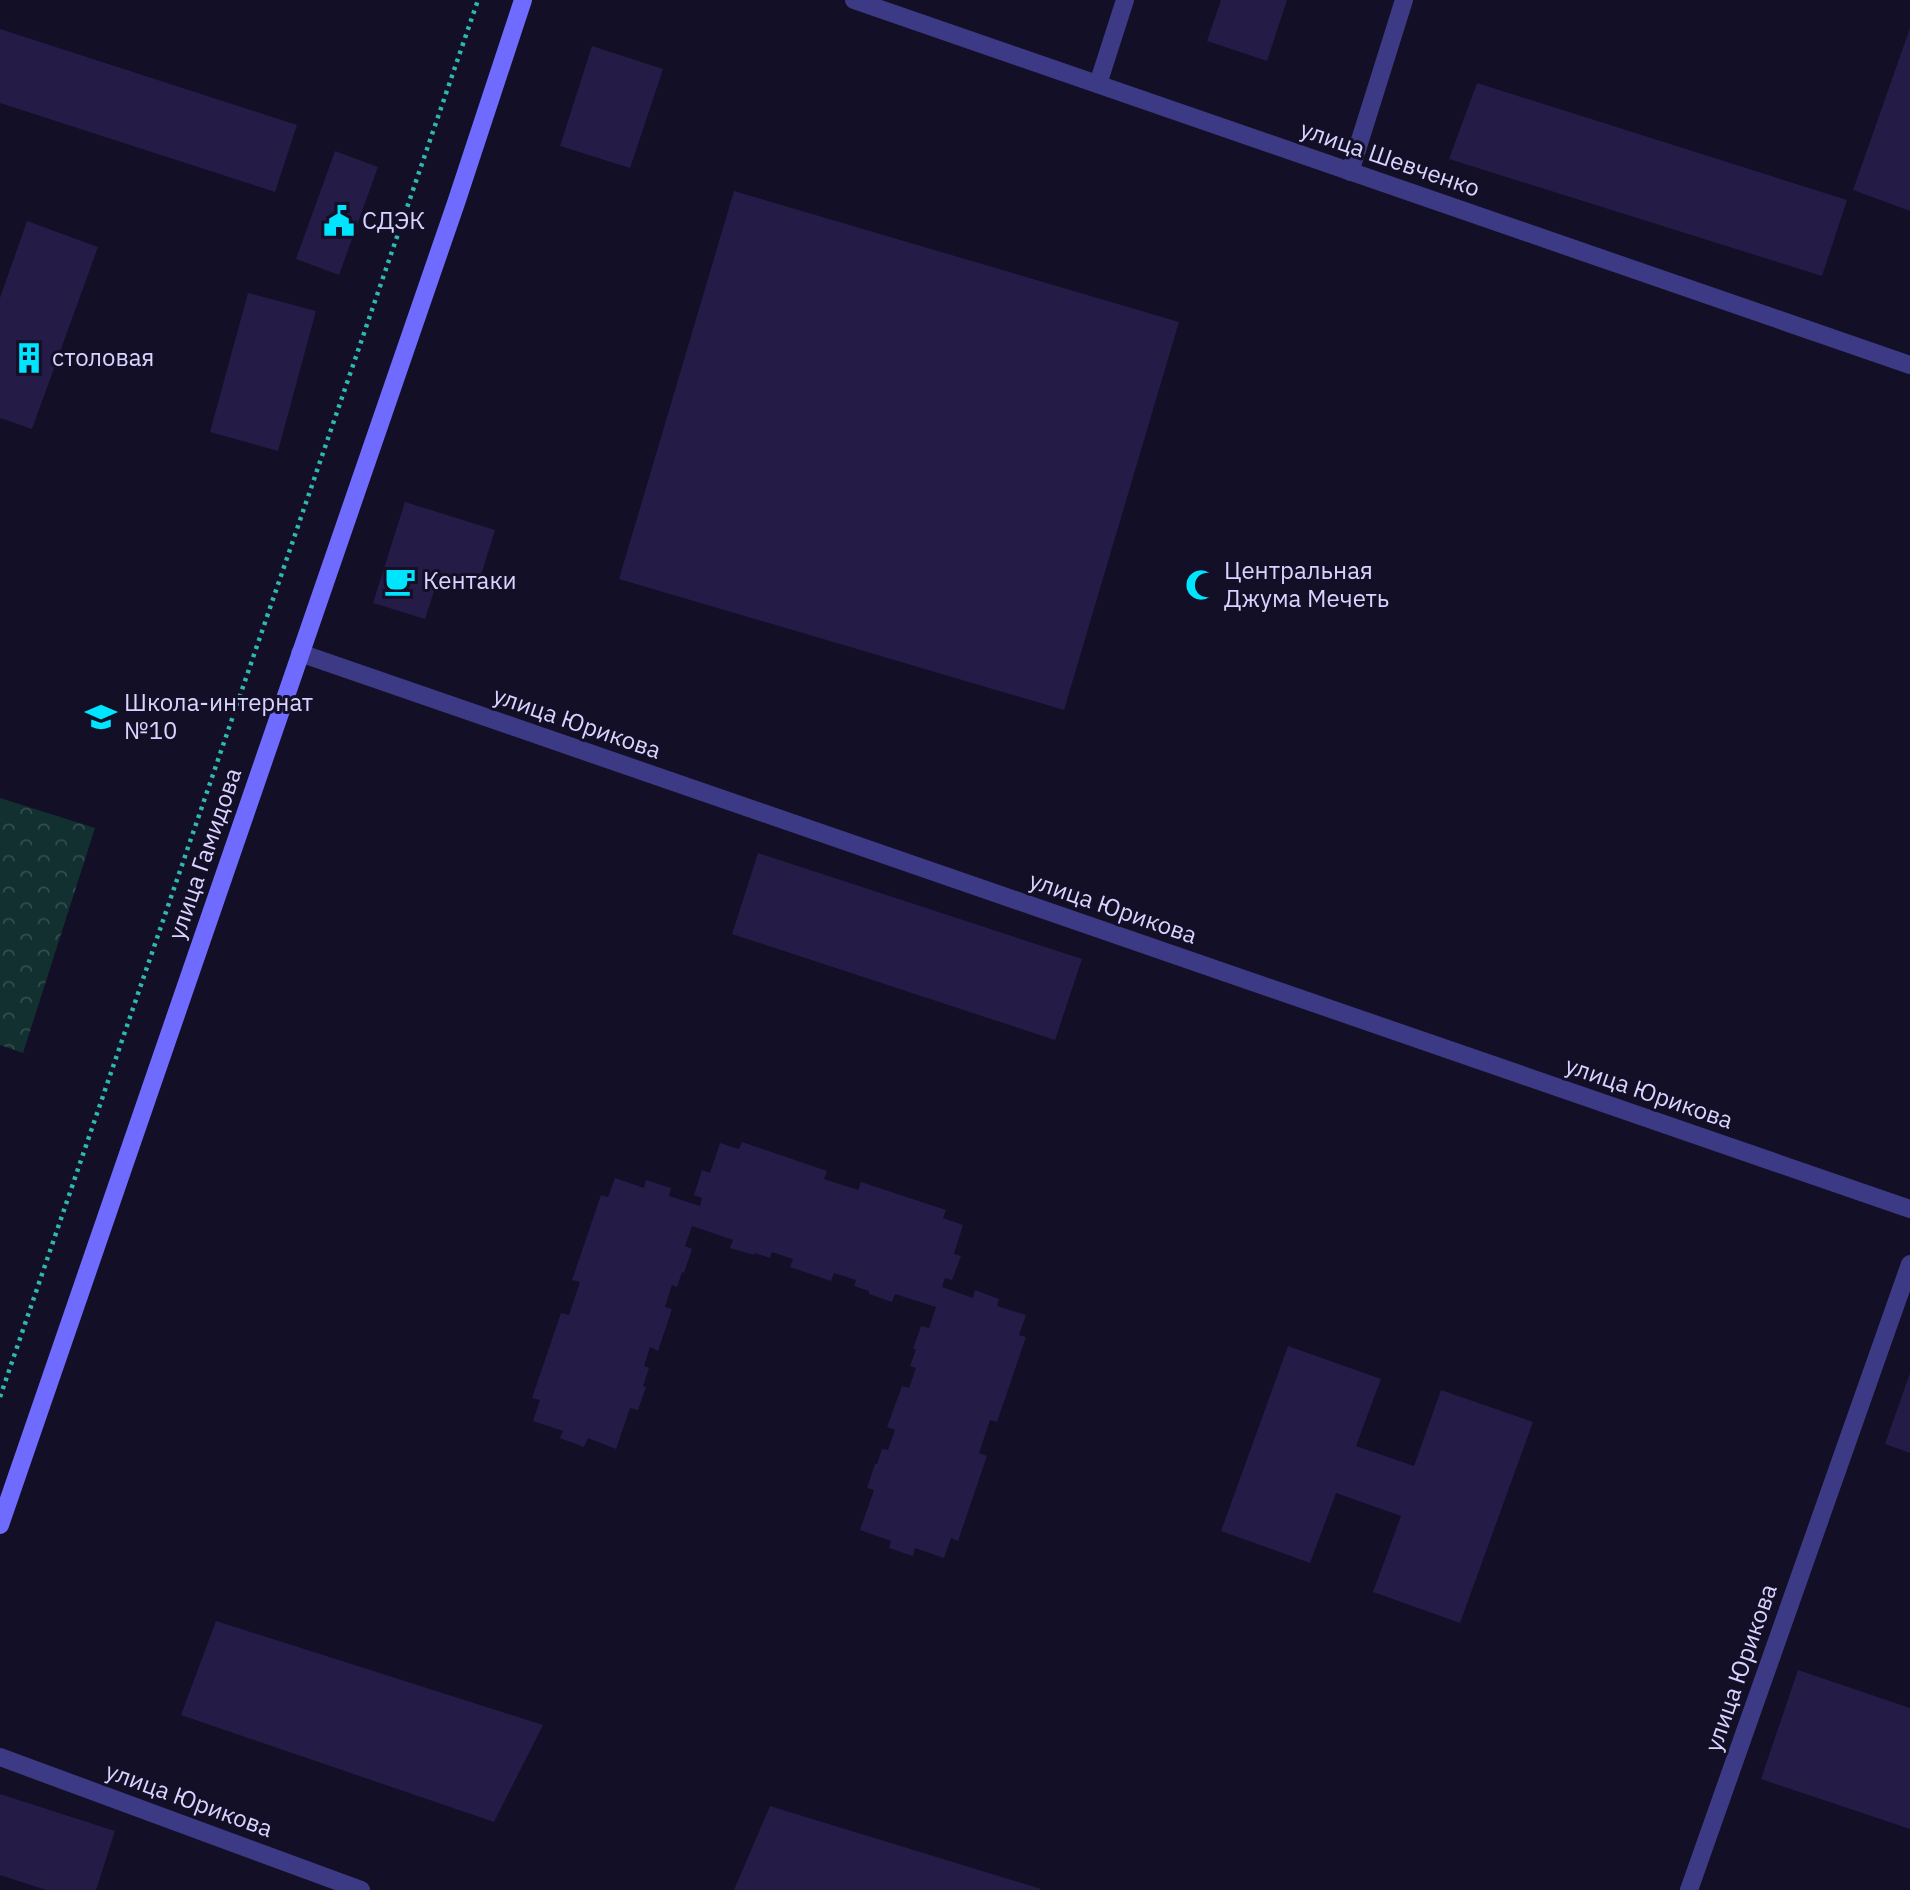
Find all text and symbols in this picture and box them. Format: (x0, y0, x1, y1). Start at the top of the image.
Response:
street label: улица Шевченко (1296, 112, 1484, 204)
public building icon: СДЭК (322, 204, 356, 238)
place label: СДЭК (362, 204, 425, 236)
building icon: столовая (12, 341, 46, 375)
place label: столовая (52, 341, 154, 373)
place label: Центральная Джума Мечеть (1224, 554, 1389, 614)
cafe icon: Кентаки (383, 564, 417, 598)
place label: Кентаки (423, 564, 517, 596)
mosque icon: Центральная Джума Мечеть (1184, 568, 1218, 602)
street label: улица Юрикова (489, 678, 666, 766)
place label: Школа-интернат №10 (124, 686, 313, 746)
school or university icon: Школа-интернат №10 (84, 700, 118, 734)
street label: улица Гамидова (160, 763, 248, 944)
street label: улица Юрикова (1025, 863, 1202, 951)
street label: улица Юрикова (1561, 1048, 1738, 1136)
street label: улица Юрикова (1696, 1579, 1784, 1756)
street label: улица Юрикова (101, 1754, 277, 1844)

